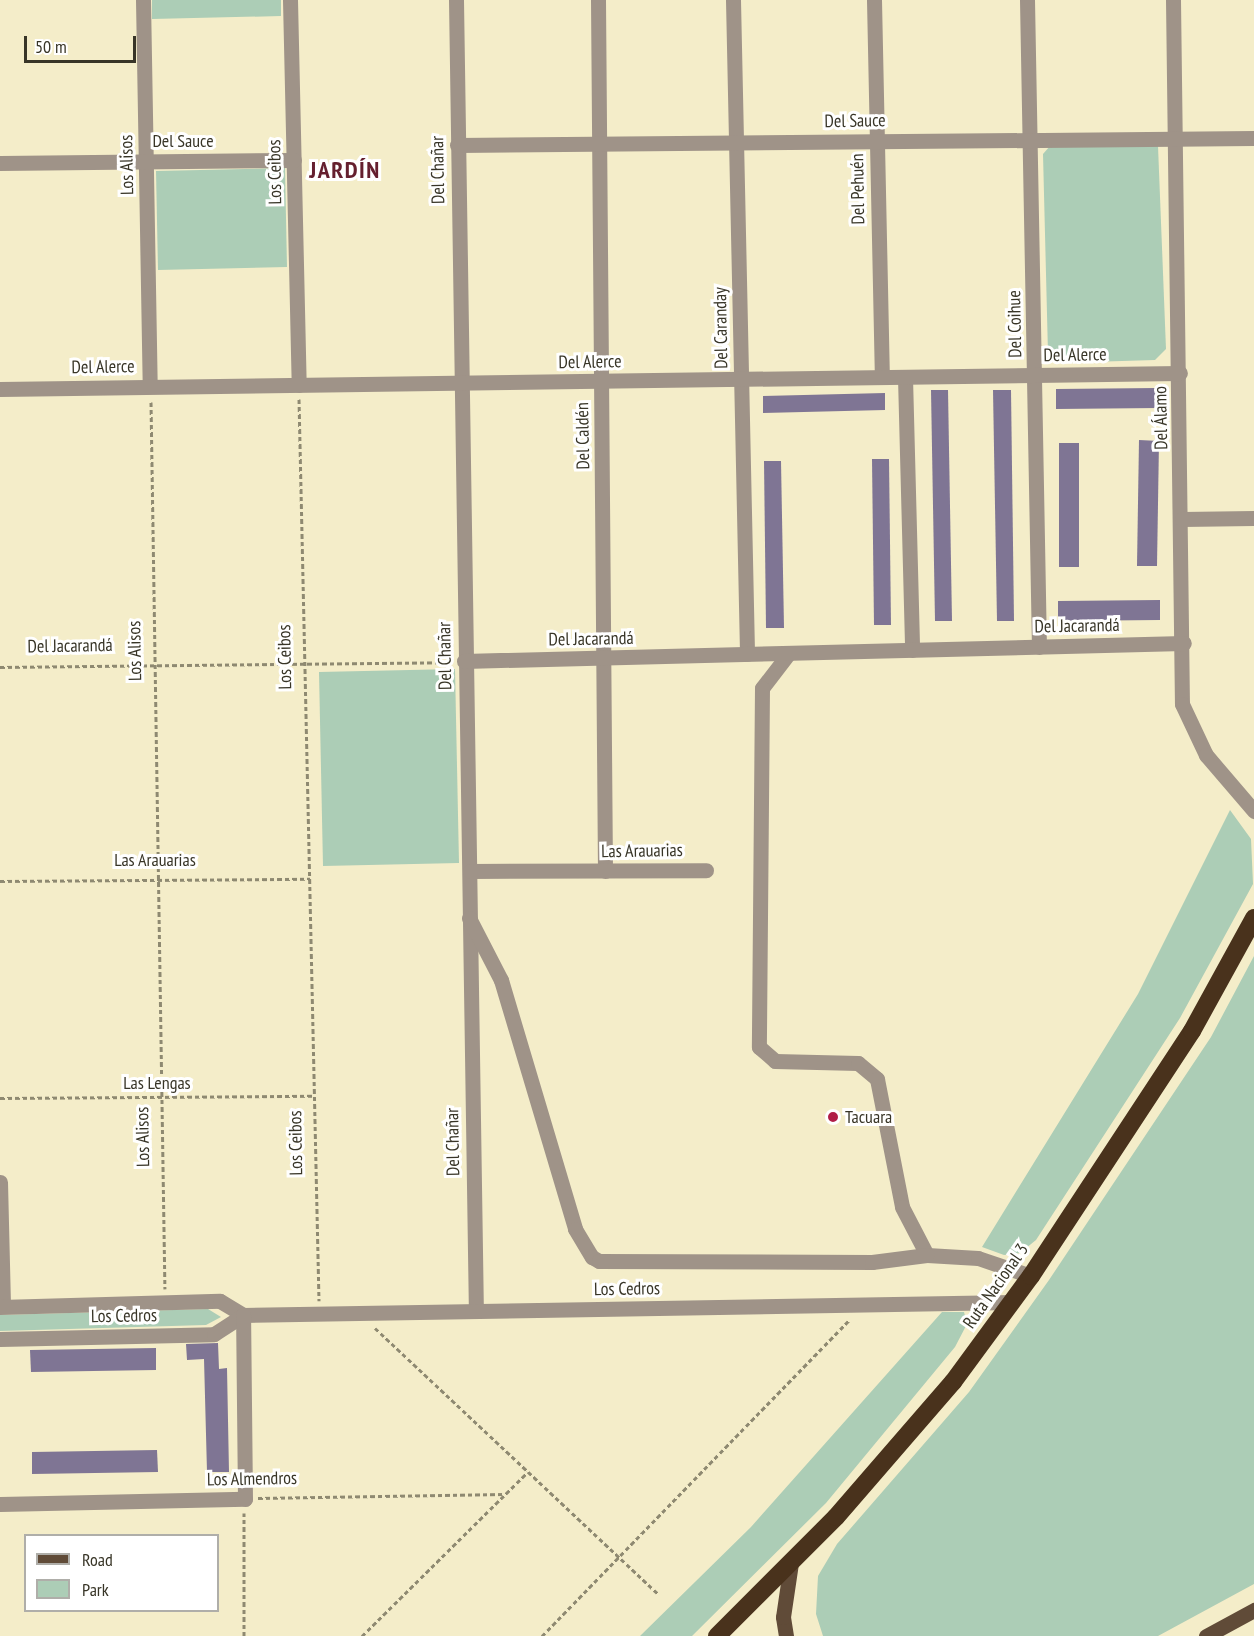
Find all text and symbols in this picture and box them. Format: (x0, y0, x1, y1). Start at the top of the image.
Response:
scale bar (27, 24, 140, 62)
text: 50 m (35, 35, 67, 58)
street label: Del Sauce (824, 110, 886, 132)
street label: Del Sauce (152, 130, 214, 152)
street label: Los Alisos (116, 134, 138, 196)
street label: Del Chañar (427, 136, 449, 204)
street label: Los Ceibos (264, 139, 286, 205)
street label: Del Pehuén (847, 153, 869, 225)
district label: JARDÍN (309, 156, 381, 184)
street label: Del Caranday (709, 287, 733, 369)
street label: Del Coihue (1004, 290, 1026, 358)
street label: Del Alerce (1043, 344, 1107, 366)
street label: Del Alerce (558, 351, 622, 373)
street label: Del Alerce (71, 356, 135, 378)
street label: Del Álamo (1150, 386, 1172, 450)
street label: Del Caldén (572, 402, 594, 470)
street label: Del Jacarandá (1034, 614, 1120, 638)
street label: Los Alisos (124, 620, 146, 682)
street label: Del Chañar (434, 622, 456, 690)
street label: Los Ceibos (274, 624, 296, 690)
street label: Del Jacarandá (548, 627, 634, 651)
street label: Del Jacarandá (27, 634, 113, 658)
street label: Las Arauarias (601, 839, 683, 863)
street label: Las Arauarias (114, 849, 196, 871)
street label: Las Lengas (123, 1072, 191, 1094)
street label: Los Alisos (132, 1106, 154, 1168)
place label: Tacuara (845, 1106, 892, 1128)
street label: Del Chañar (442, 1108, 464, 1176)
street label: Los Ceibos (285, 1110, 307, 1176)
marker: Tacuara (826, 1110, 840, 1124)
street label: Ruta Nacional 3 (959, 1239, 1033, 1333)
street label: Los Cedros (594, 1278, 660, 1300)
street label: Los Cedros (91, 1305, 157, 1327)
street label: Los Almendros (206, 1467, 298, 1491)
legend (24, 1534, 219, 1612)
text: Road (82, 1548, 113, 1571)
text: Park (82, 1578, 109, 1601)

